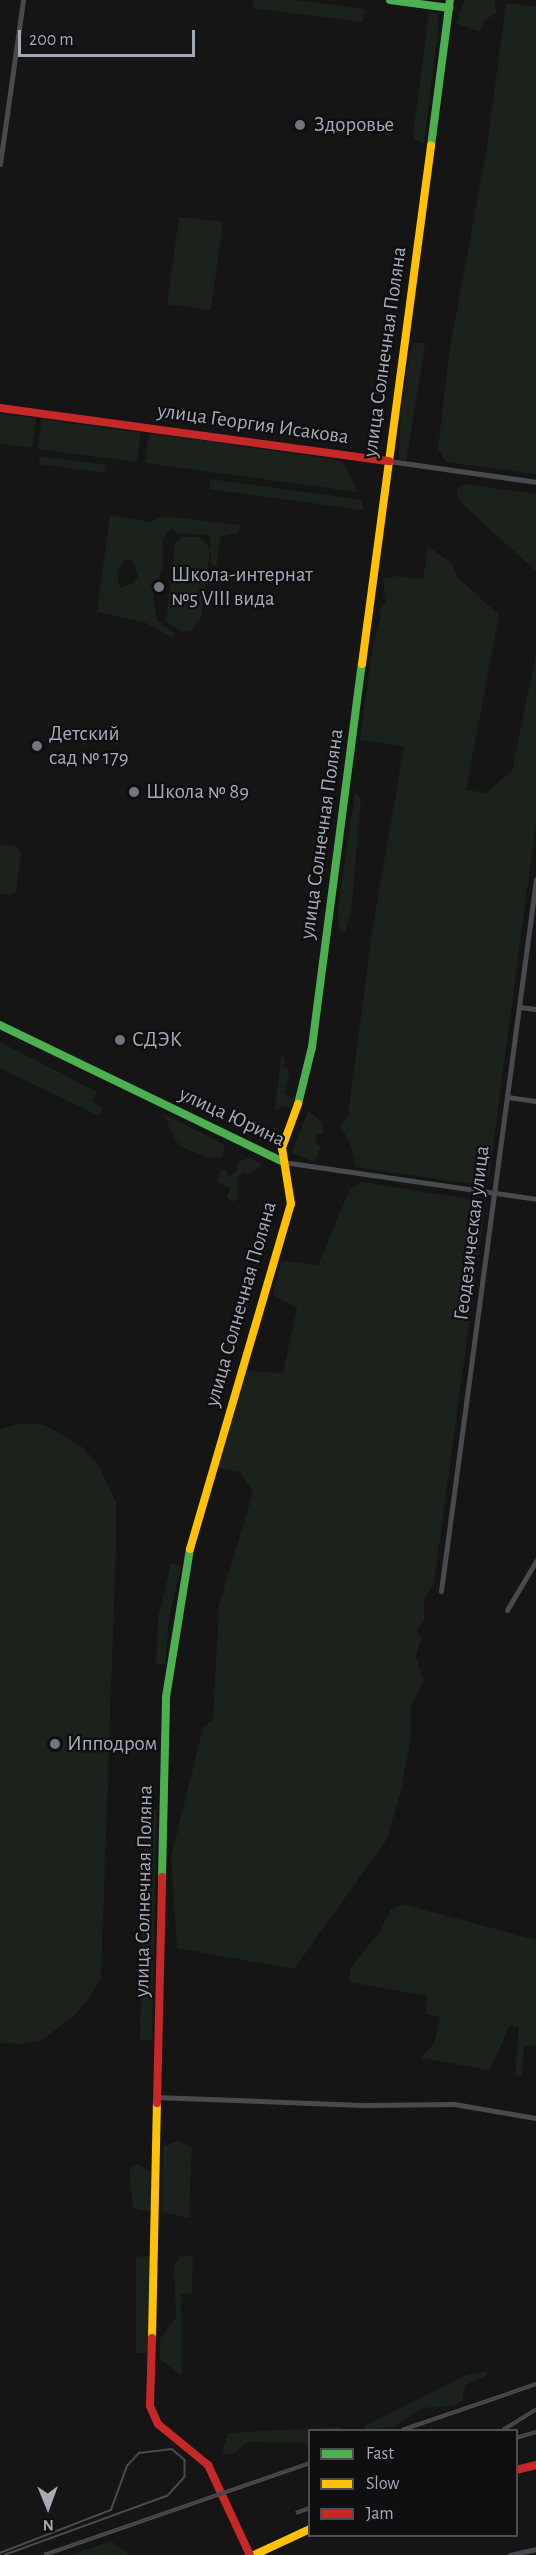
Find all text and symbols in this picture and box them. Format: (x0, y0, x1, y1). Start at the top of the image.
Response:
scale bar (21, 18, 198, 56)
text: 200 m (29, 31, 74, 49)
place label: Здоровье (314, 112, 394, 138)
marker: Здоровье (291, 116, 309, 134)
street label: улица Солнечная Поляна (358, 245, 412, 459)
street label: улица Георгия Исакова (156, 398, 350, 450)
place label: Школа-интернат №5 VIII вида (171, 562, 313, 612)
marker: Школа-интернат №5 VIII вида (152, 580, 166, 594)
place label: Детский сад № 179 (49, 721, 129, 771)
street label: улица Солнечная Поляна (295, 727, 349, 941)
marker: Детский сад № 179 (30, 739, 44, 753)
place label: Школа № 89 (146, 779, 249, 805)
marker: Школа № 89 (127, 785, 141, 799)
place label: СДЭК (132, 1027, 182, 1053)
marker: СДЭК (113, 1033, 127, 1047)
street label: улица Юрина (175, 1081, 289, 1153)
street label: Геодезическая улица (449, 1144, 495, 1322)
street label: улица Солнечная Поляна (200, 1199, 282, 1409)
place label: Ипподром (67, 1731, 157, 1757)
marker: Ипподром (48, 1737, 62, 1751)
street label: улица Солнечная Поляна (130, 1785, 158, 1997)
legend (308, 2429, 518, 2537)
text: Fast (366, 2445, 394, 2463)
text: Slow (366, 2475, 399, 2493)
north arrow (18, 2477, 78, 2537)
text: Jam (366, 2505, 394, 2523)
text: N (43, 2517, 54, 2533)

